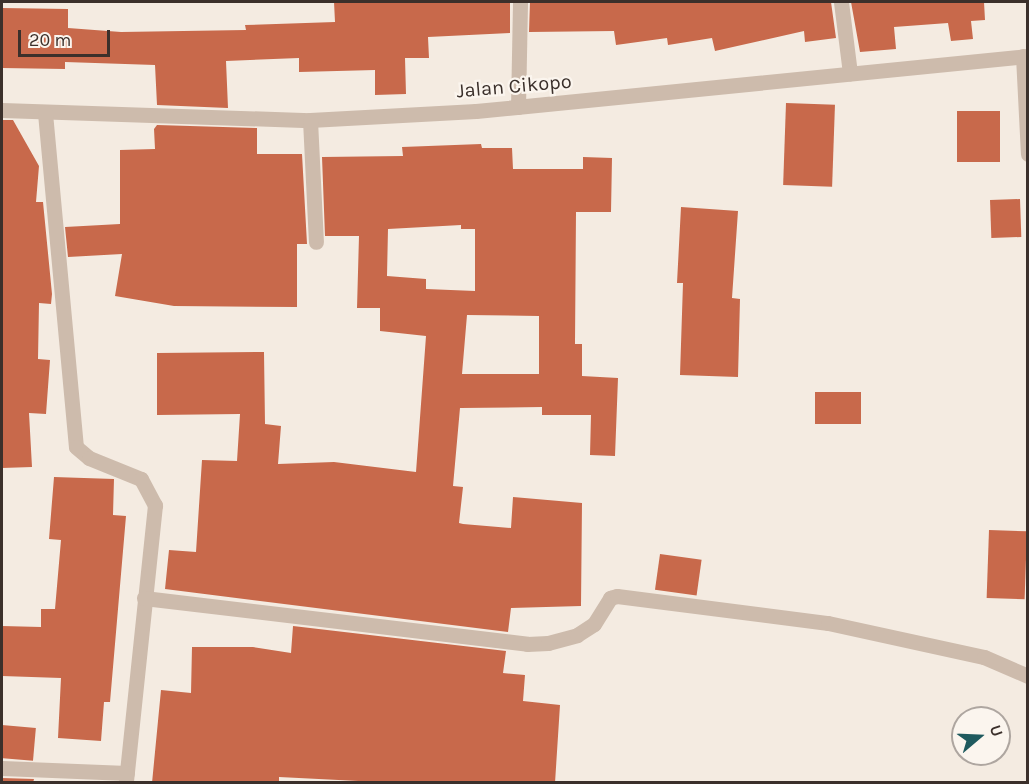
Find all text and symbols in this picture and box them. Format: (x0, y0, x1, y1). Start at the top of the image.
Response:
scale bar (21, 18, 112, 56)
text: 20 m (29, 29, 71, 51)
street label: Jalan Cikopo (455, 69, 573, 103)
north arrow (951, 706, 1011, 766)
text: U (986, 722, 1007, 739)

